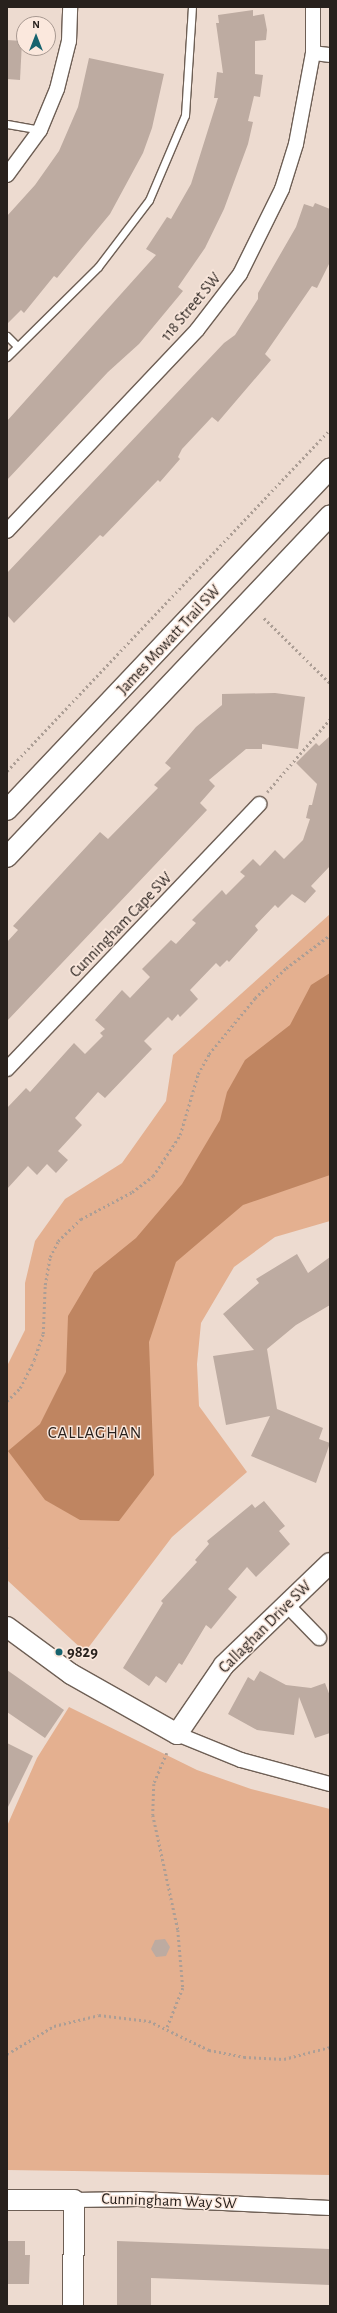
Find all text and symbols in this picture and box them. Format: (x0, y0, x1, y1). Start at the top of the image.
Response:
north arrow (16, 16, 56, 56)
text: N (32, 19, 40, 30)
street label: 118 Street SW (157, 269, 225, 345)
street label: James Mowatt Trail SW (113, 581, 225, 699)
street label: Cunningham Cape SW (66, 868, 176, 982)
district label: CALLAGHAN (48, 1423, 142, 1443)
street label: Callaghan Drive SW (215, 1577, 315, 1677)
place label: 9829 (67, 1642, 98, 1662)
marker: 9829 (54, 1647, 64, 1657)
street label: Cunningham Way SW (101, 2189, 237, 2213)

